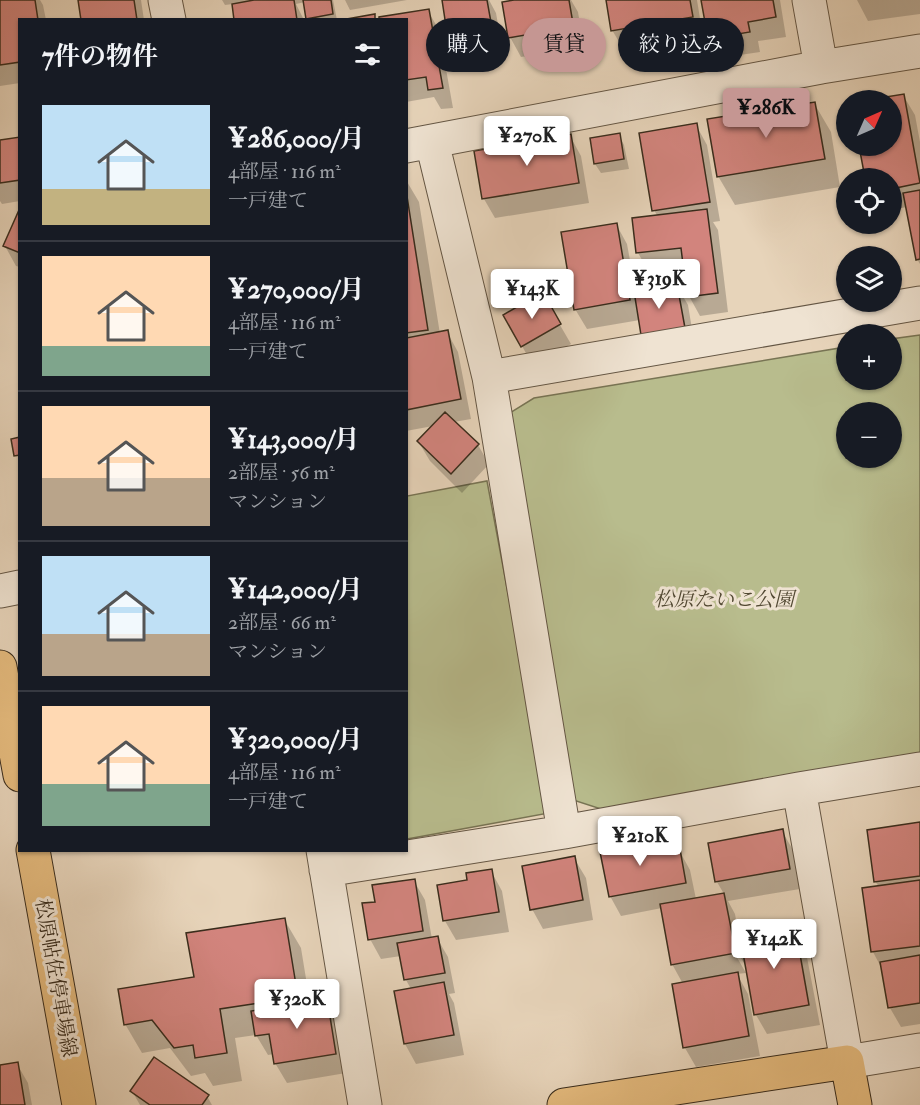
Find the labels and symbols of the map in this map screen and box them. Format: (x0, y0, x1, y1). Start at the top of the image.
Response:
pin: ¥286K (724, 88, 808, 139)
north arrow (836, 90, 902, 156)
pin: ¥270K (485, 116, 569, 167)
pin: ¥319K (617, 259, 701, 310)
pin: ¥143K (490, 269, 574, 320)
park label: 松原たいこ公園 (654, 587, 797, 612)
pin: ¥210K (598, 816, 682, 867)
street label: 松原帖佐停車場線 (30, 897, 82, 1059)
pin: ¥142K (732, 919, 816, 970)
pin: ¥320K (255, 979, 339, 1030)

